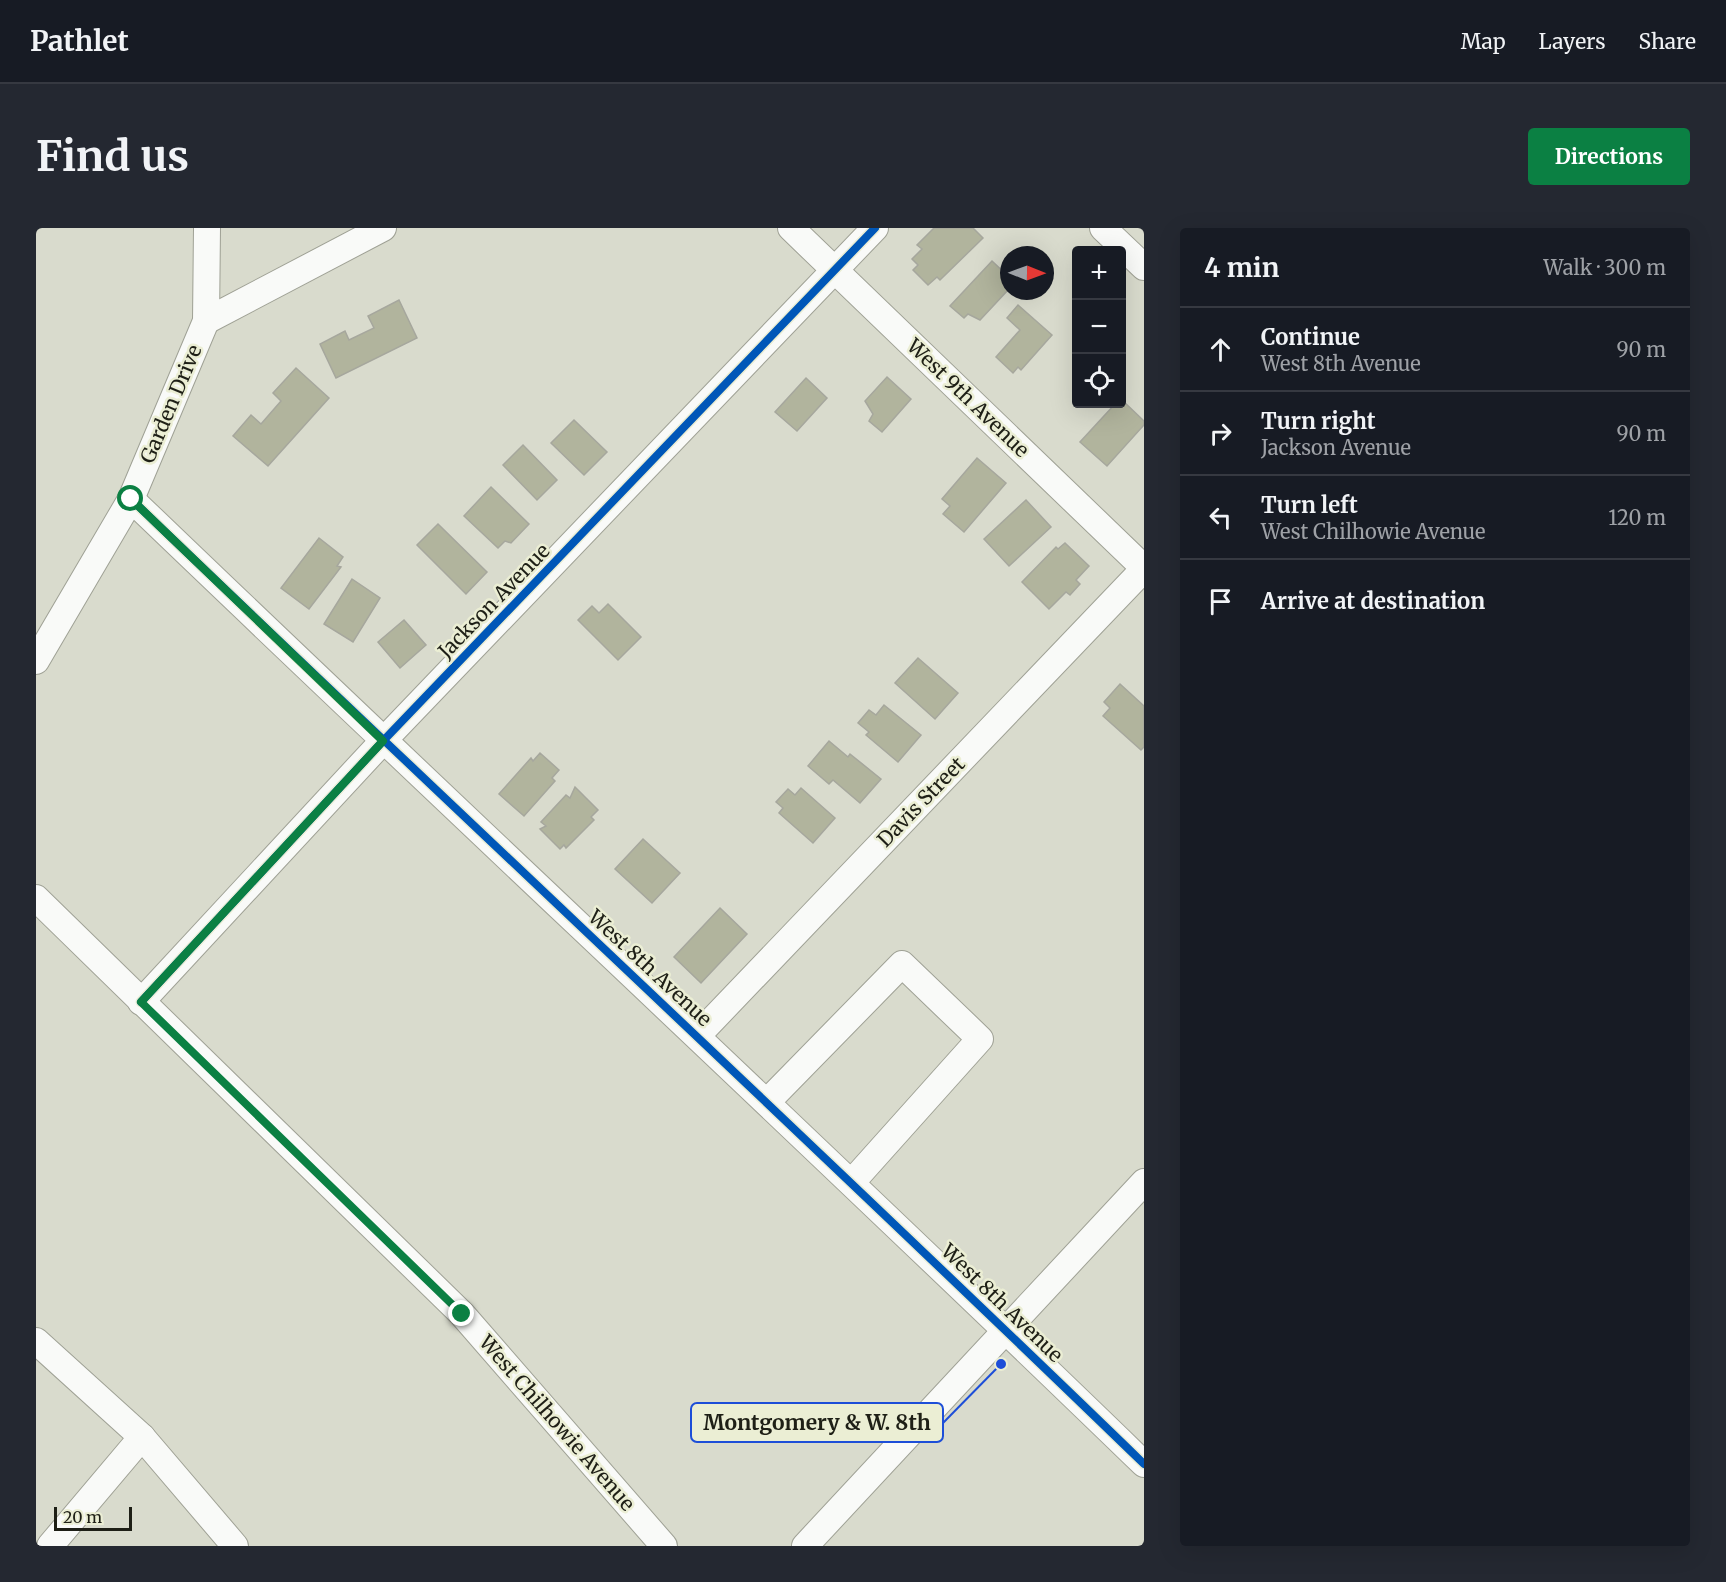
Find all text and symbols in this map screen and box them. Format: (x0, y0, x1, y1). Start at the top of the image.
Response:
text: Pathlet (30, 23, 129, 59)
text: Map (1461, 28, 1506, 55)
text: Layers (1539, 28, 1606, 55)
text: Share (1639, 28, 1696, 55)
button: Directions (1528, 128, 1690, 185)
text: Find us (36, 130, 189, 182)
north arrow (1000, 246, 1054, 300)
map controls (1072, 246, 1126, 408)
button: + (1072, 246, 1126, 300)
text: 4 min (1204, 251, 1279, 284)
text: Walk · 300 m (1544, 255, 1666, 280)
button: − (1072, 300, 1126, 354)
text: Continue (1261, 323, 1360, 351)
street label: West 9th Avenue (901, 332, 1035, 462)
icon: ahead (1204, 333, 1237, 366)
text: 90 m (1616, 337, 1666, 362)
street label: Garden Drive (134, 341, 207, 467)
text: West 8th Avenue (1261, 351, 1421, 376)
button: locate (1072, 354, 1126, 408)
text: Turn right (1261, 407, 1375, 435)
icon: right (1204, 417, 1237, 450)
text: 90 m (1616, 421, 1666, 446)
text: Jackson Avenue (1261, 435, 1411, 460)
route start (117, 485, 143, 511)
text: Turn left (1261, 491, 1358, 519)
icon: left (1204, 501, 1237, 534)
text: 120 m (1608, 505, 1666, 530)
text: West Chilhowie Avenue (1261, 519, 1486, 544)
street label: Jackson Avenue (432, 538, 555, 664)
icon: arrive (1204, 585, 1237, 618)
text: Arrive at destination (1261, 587, 1485, 615)
street label: Davis Street (872, 751, 970, 852)
street label: West 8th Avenue (583, 903, 717, 1031)
street label: West 8th Avenue (935, 1237, 1068, 1367)
route end (448, 1300, 474, 1326)
street label: West Chilhowie Avenue (474, 1329, 640, 1516)
callout: Montgomery & W. 8th (691, 1403, 943, 1442)
text: Montgomery & W. 8th (703, 1409, 931, 1436)
scale bar (54, 1504, 132, 1532)
text: 20 m (63, 1507, 102, 1527)

